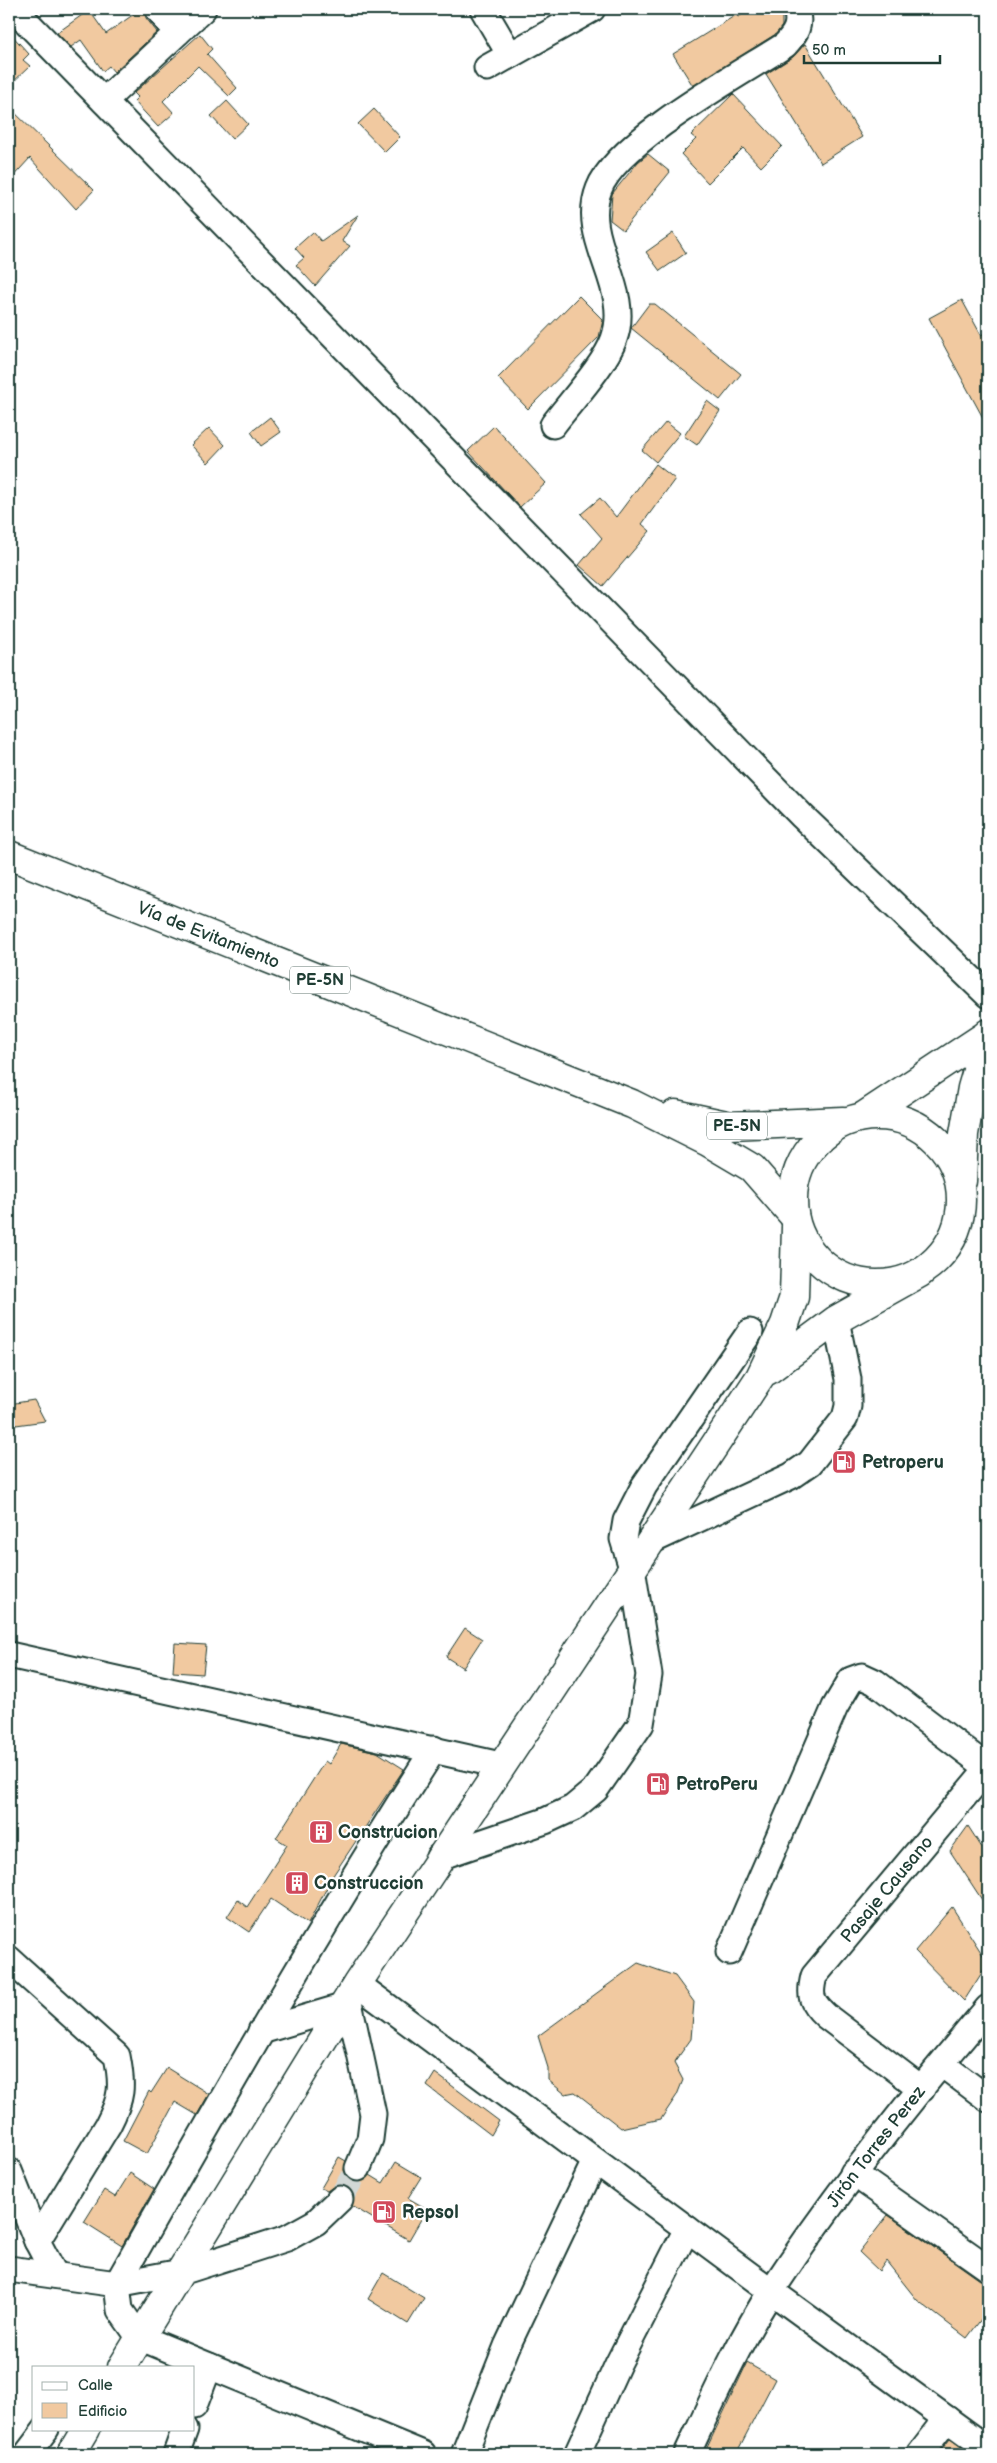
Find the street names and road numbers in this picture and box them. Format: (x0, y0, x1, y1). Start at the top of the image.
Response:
street label: Vía de Evitamiento (134, 897, 283, 973)
road number: PE-5N (290, 966, 350, 994)
road number: PE-5N (707, 1112, 767, 1140)
street label: Pasaje Causano (836, 1832, 937, 1947)
street label: Jirón Torres Perez (822, 2081, 930, 2211)

